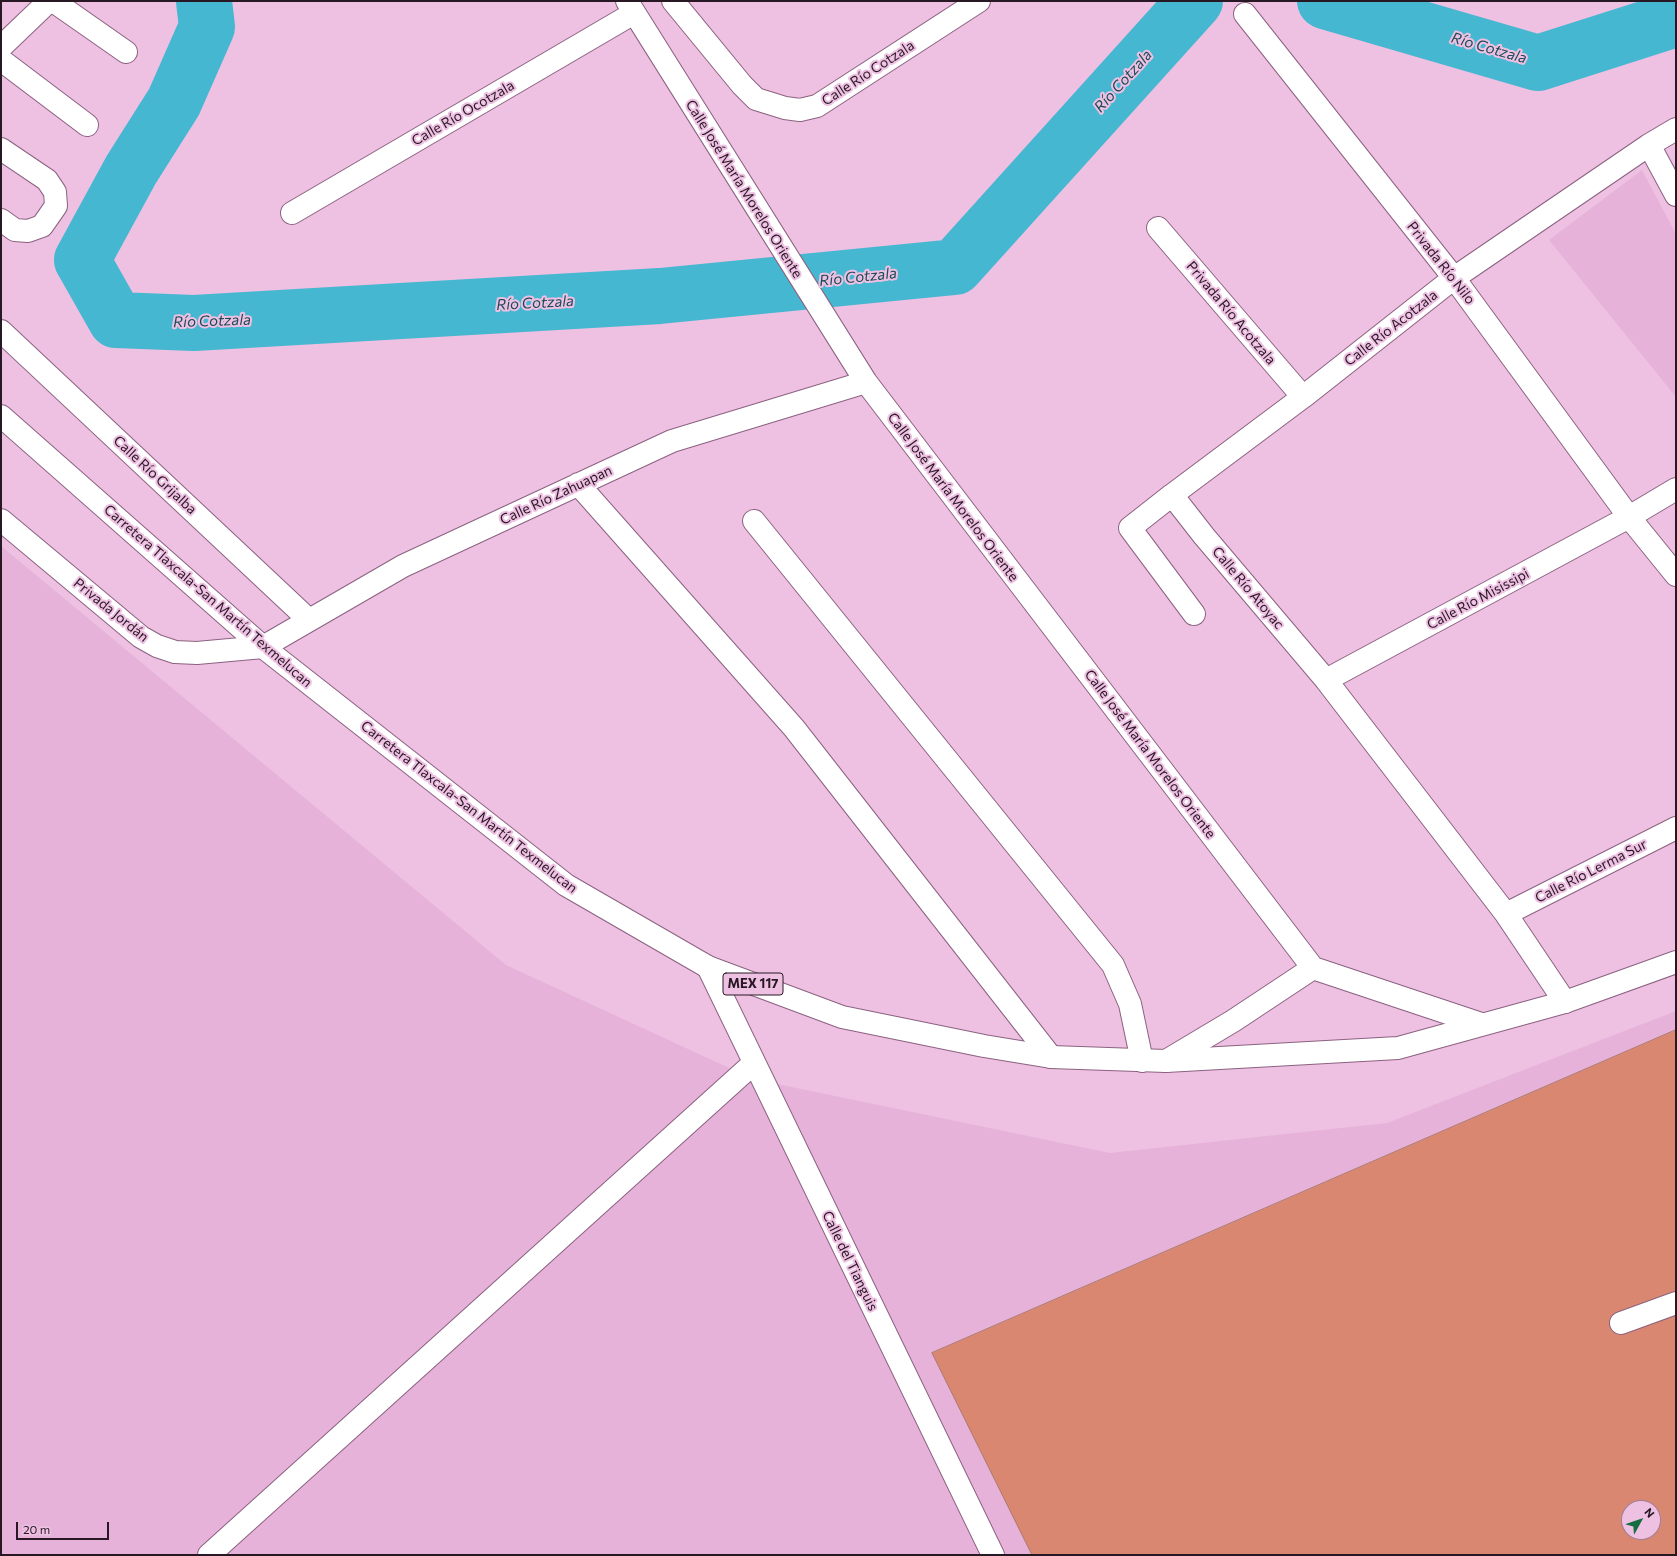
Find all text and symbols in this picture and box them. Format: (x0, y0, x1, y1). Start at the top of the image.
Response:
water label: Río Cotzala (1449, 29, 1529, 67)
street label: Calle Río Cotzala (819, 37, 917, 109)
water label: Río Cotzala (1090, 46, 1156, 116)
street label: Calle Río Ocotzala (409, 77, 517, 149)
street label: Calle José María Morelos Oriente (682, 97, 806, 281)
street label: Privada Río Nilo (1403, 218, 1479, 308)
street label: Privada Río Acotzala (1183, 258, 1279, 368)
water label: Río Cotzala (818, 264, 898, 290)
street label: Calle Río Acotzala (1341, 286, 1441, 370)
water label: Río Cotzala (496, 292, 574, 314)
water label: Río Cotzala (173, 311, 251, 331)
street label: Calle José María Morelos Oriente (884, 409, 1022, 585)
street label: Calle Río Grijalba (110, 432, 200, 518)
street label: Calle Río Zahuapan (497, 462, 615, 528)
street label: Carretera Tlaxcala-San Martín Texmelucan (101, 501, 315, 691)
street label: Calle Río Atoyac (1209, 543, 1287, 633)
street label: Calle Río Misissipi (1424, 565, 1532, 633)
street label: Privada Jordán (70, 575, 152, 645)
street label: Calle José María Morelos Oriente (1081, 666, 1219, 842)
street label: Carretera Tlaxcala-San Martín Texmelucan (357, 717, 581, 897)
street label: Calle Río Lerma Sur (1532, 836, 1650, 906)
road number: MEX 117 (723, 973, 783, 995)
street label: Calle del Tianguis (819, 1208, 881, 1314)
north arrow (1621, 1500, 1661, 1540)
text: N (1642, 1505, 1657, 1520)
scale bar (18, 1514, 111, 1540)
text: 20 m (23, 1522, 50, 1536)

